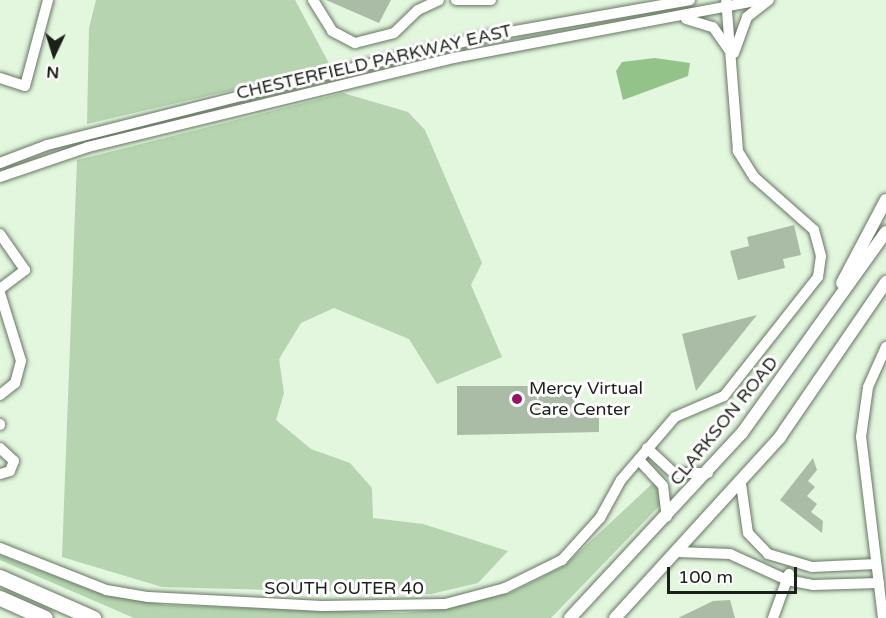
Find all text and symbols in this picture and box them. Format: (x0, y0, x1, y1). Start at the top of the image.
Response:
street label: CHESTERFIELD PARKWAY EAST (234, 20, 514, 104)
north arrow (24, 24, 84, 84)
text: N (46, 62, 60, 82)
street label: CLARKSON ROAD (665, 352, 783, 490)
place label: Mercy Virtual Care Center (529, 378, 643, 420)
marker: Mercy Virtual Care Center (510, 392, 524, 406)
scale bar (670, 555, 800, 593)
text: 100 m (678, 566, 733, 588)
street label: SOUTH OUTER 40 (264, 577, 424, 599)

